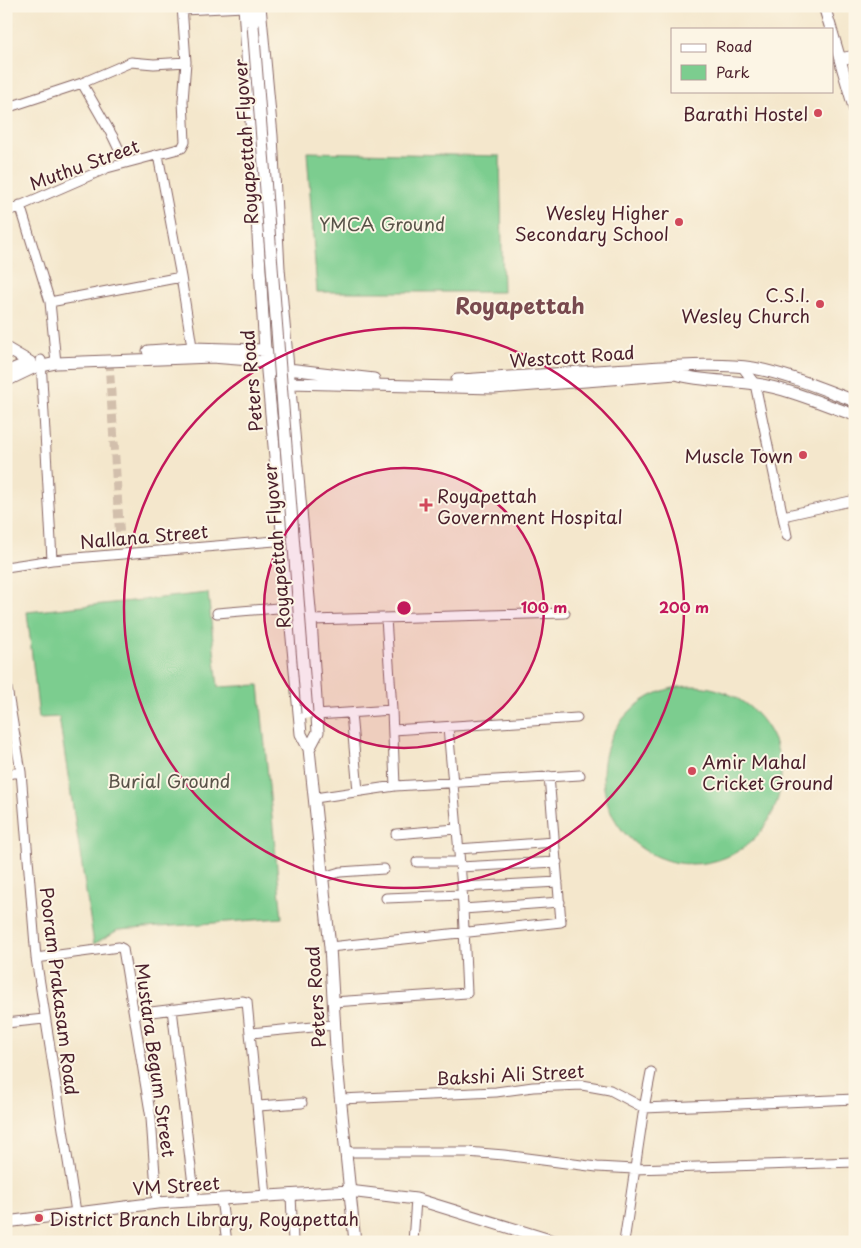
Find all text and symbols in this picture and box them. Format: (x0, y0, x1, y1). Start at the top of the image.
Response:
legend (671, 28, 834, 92)
text: Road (716, 34, 752, 57)
street label: Royapettah Flyover (226, 57, 264, 226)
text: Park (716, 60, 750, 83)
place label: Barathi Hostel (683, 100, 808, 127)
marker: Barathi Hostel (812, 107, 824, 119)
street label: Muthu Street (25, 132, 143, 196)
place label: Wesley Higher Secondary School (515, 199, 670, 247)
park label: YMCA Ground (319, 210, 445, 237)
marker: Wesley Higher Secondary School (673, 216, 685, 228)
place label: C.S.I. Wesley Church (681, 281, 810, 329)
district label: Royapettah (455, 288, 585, 321)
marker: C.S.I. Wesley Church (814, 298, 826, 310)
street label: Peters Road (233, 329, 269, 433)
street label: Westcott Road (509, 338, 635, 374)
place label: Muscle Town (684, 442, 793, 469)
marker: Muscle Town (797, 449, 809, 461)
street label: Royapettah Flyover (255, 461, 297, 630)
place label: Royapettah Government Hospital (437, 482, 623, 530)
marker: Royapettah Government Hospital (419, 498, 433, 512)
street label: Nallana Street (79, 517, 209, 555)
text: 100 m (521, 595, 567, 618)
text: 200 m (659, 595, 709, 618)
centre of rings (395, 599, 413, 617)
place label: Amir Mahal Cricket Ground (702, 748, 834, 796)
marker: Amir Mahal Cricket Ground (686, 765, 698, 777)
park label: Burial Ground (108, 767, 230, 794)
street label: Pooram Prakasam Road (34, 885, 86, 1097)
street label: Peters Road (298, 945, 332, 1049)
street label: Mustara Begum Street (129, 961, 183, 1159)
street label: Bakshi Ali Street (435, 1057, 585, 1091)
street label: VM Street (131, 1168, 221, 1202)
place label: District Branch Library, Royapettah (49, 1205, 359, 1232)
marker: District Branch Library, Royapettah (33, 1212, 45, 1224)

